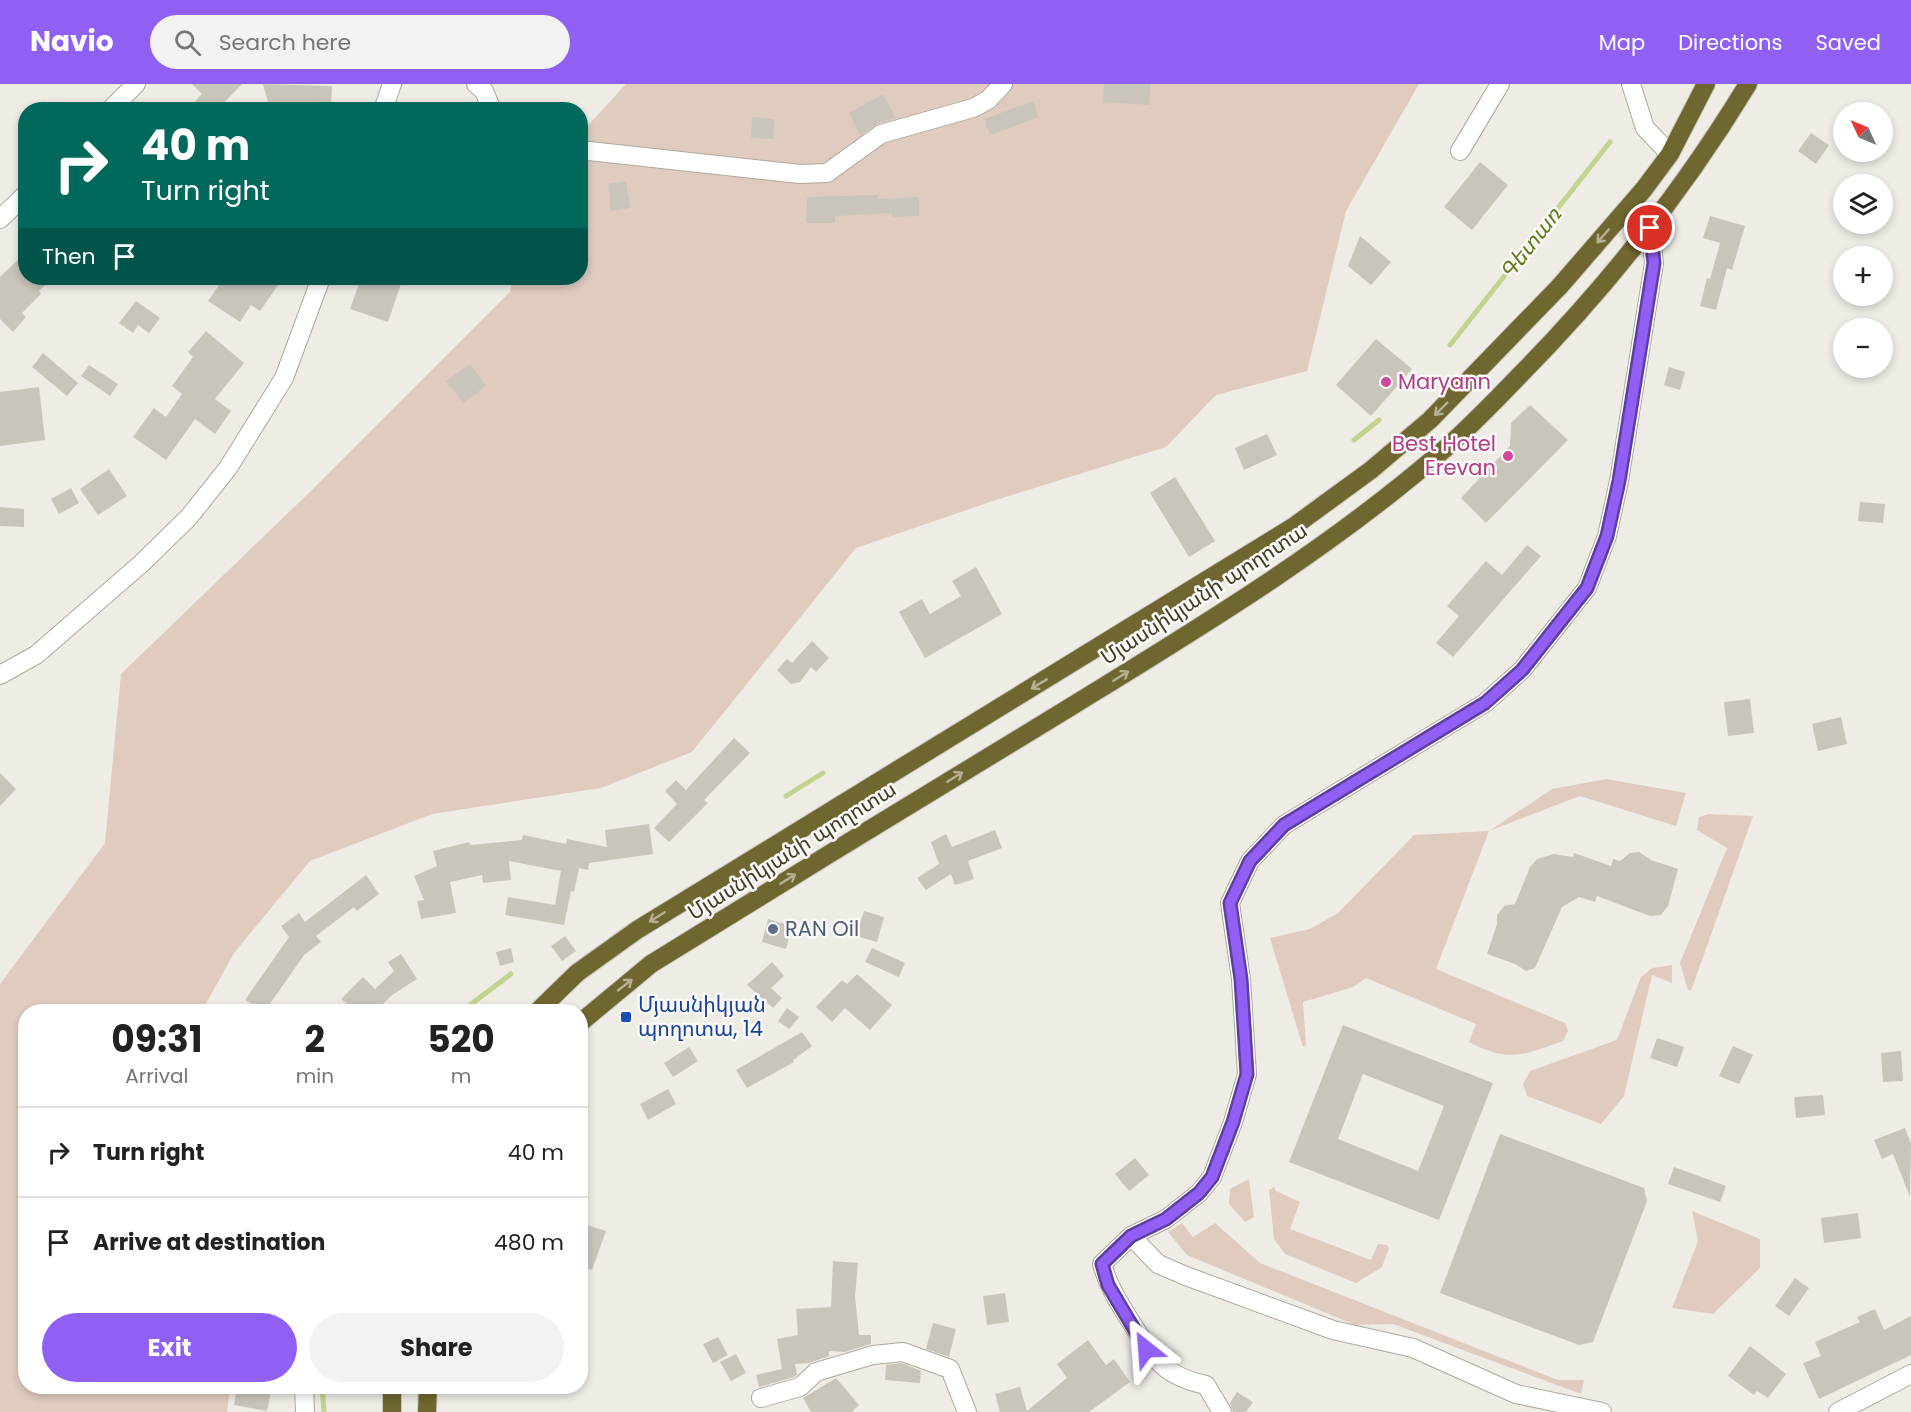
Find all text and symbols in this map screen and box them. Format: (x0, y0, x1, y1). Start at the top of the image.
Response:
search box (150, 15, 570, 69)
text: Navio (30, 22, 114, 61)
icon: search (171, 26, 204, 59)
text: Search here (219, 27, 351, 58)
text: Map (1599, 28, 1645, 57)
text: Directions (1678, 28, 1782, 57)
text: Saved (1815, 28, 1881, 57)
north arrow (1833, 102, 1893, 162)
map controls (1833, 102, 1893, 378)
text: 40 m (141, 116, 250, 175)
icon: right (42, 126, 120, 204)
text: Turn right (141, 172, 270, 209)
button: layers (1833, 174, 1893, 234)
water label: Գետառ (1492, 200, 1569, 286)
pin (1624, 202, 1675, 253)
icon: arrive (1633, 211, 1666, 244)
one-way arrow (1597, 228, 1610, 244)
icon: arrive (108, 240, 141, 273)
text: Then (42, 241, 96, 272)
button: + (1833, 246, 1893, 306)
button: − (1833, 318, 1893, 378)
place label: Maryann (1398, 367, 1491, 396)
marker: Maryann (1379, 375, 1393, 389)
one-way arrow (1434, 401, 1449, 416)
place label: Best Hotel Erevan (1392, 429, 1496, 482)
marker: Best Hotel Erevan (1501, 449, 1515, 463)
street label: Մյասնիկյանի պողոտա (1095, 516, 1313, 671)
one-way arrow (1112, 669, 1129, 681)
one-way arrow (1031, 679, 1048, 691)
one-way arrow (946, 771, 963, 783)
street label: Մյասնիկյանի պողոտա (682, 774, 902, 927)
one-way arrow (779, 873, 796, 885)
one-way arrow (649, 912, 666, 924)
place label: RAN Oil (785, 914, 859, 943)
marker: RAN Oil (766, 922, 780, 936)
one-way arrow (617, 979, 633, 992)
place label: Մյասնիկյան պողոտա, 14 (638, 990, 766, 1043)
marker: Մյասնիկյան պողոտա, 14 (619, 1010, 633, 1024)
text: 09:31 (111, 1014, 202, 1065)
text: 2 (305, 1014, 325, 1065)
text: 520 (427, 1014, 495, 1065)
text: Arrival (125, 1062, 188, 1090)
text: min (296, 1062, 334, 1090)
text: m (451, 1062, 471, 1090)
icon: right (42, 1136, 75, 1169)
text: Turn right (93, 1137, 204, 1168)
text: 40 m (508, 1137, 564, 1168)
icon: arrive (42, 1226, 75, 1259)
text: Arrive at destination (93, 1227, 325, 1258)
text: 480 m (494, 1227, 564, 1258)
button: Exit (42, 1313, 297, 1382)
button: Share (309, 1313, 564, 1382)
position arrow (1114, 1317, 1178, 1381)

